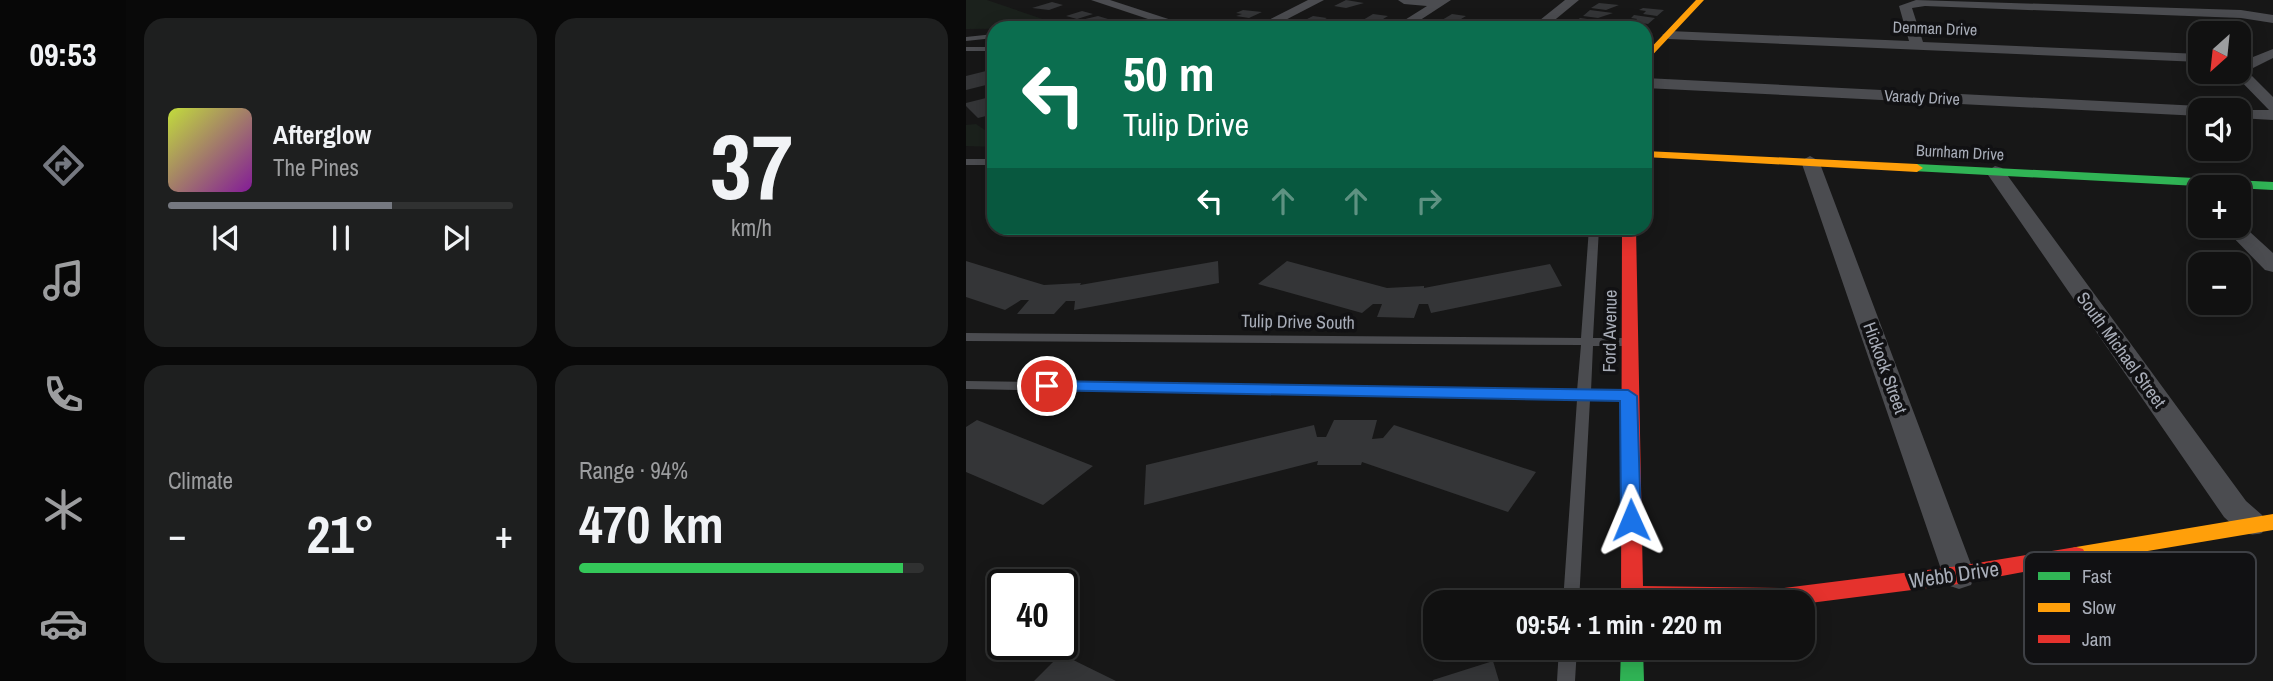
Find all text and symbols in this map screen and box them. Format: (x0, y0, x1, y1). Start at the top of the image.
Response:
street label: Denman Drive (1892, 16, 1978, 40)
north arrow (2188, 21, 2250, 84)
map controls (2188, 21, 2251, 315)
text: 09:53 (29, 33, 97, 76)
text: 50 m (1123, 40, 1215, 106)
icon: left (1008, 49, 1099, 140)
street label: Varady Drive (1884, 84, 1960, 110)
button: sound (2188, 98, 2251, 161)
text: Tulip Drive (1123, 103, 1249, 146)
text: 37 (710, 105, 793, 227)
text: Afterglow (273, 117, 371, 152)
street label: Burnham Drive (1915, 139, 2005, 165)
icon: directions (39, 141, 88, 190)
text: The Pines (273, 152, 359, 183)
button: + (2188, 175, 2251, 238)
icon: left (1191, 182, 1229, 220)
icon: ahead (1264, 182, 1302, 220)
icon: ahead (1337, 182, 1375, 220)
icon: right (1410, 182, 1448, 220)
text: km/h (731, 212, 772, 243)
icon: previous (207, 219, 245, 257)
icon: pause (322, 219, 360, 257)
icon: next (437, 219, 475, 257)
button: − (2188, 252, 2251, 315)
icon: music (39, 256, 88, 305)
street label: South Michael Street (2071, 287, 2172, 413)
street label: Ford Avenue (1596, 289, 1623, 373)
street label: Tulip Drive South (1241, 308, 1355, 335)
street label: Hickock Street (1857, 318, 1914, 417)
pin (1017, 356, 1077, 416)
icon: arrive (1028, 367, 1066, 405)
icon: phone (39, 370, 88, 419)
text: Range · 94% (579, 455, 688, 486)
text: Climate (168, 465, 233, 496)
position arrow (1594, 483, 1668, 557)
icon: climate (39, 485, 88, 534)
text: 470 km (579, 489, 724, 559)
text: 21° (306, 499, 375, 569)
text: − (168, 509, 186, 560)
text: + (495, 509, 513, 560)
legend (2024, 552, 2256, 664)
street label: Webb Drive (1907, 554, 2001, 595)
text: Fast (2082, 563, 2112, 589)
speed limit sign: 40 (987, 569, 1078, 660)
text: Slow (2082, 594, 2117, 620)
icon: car (39, 599, 88, 648)
text: 09:54 · 1 min · 220 m (1516, 607, 1722, 642)
text: Jam (2082, 626, 2111, 652)

